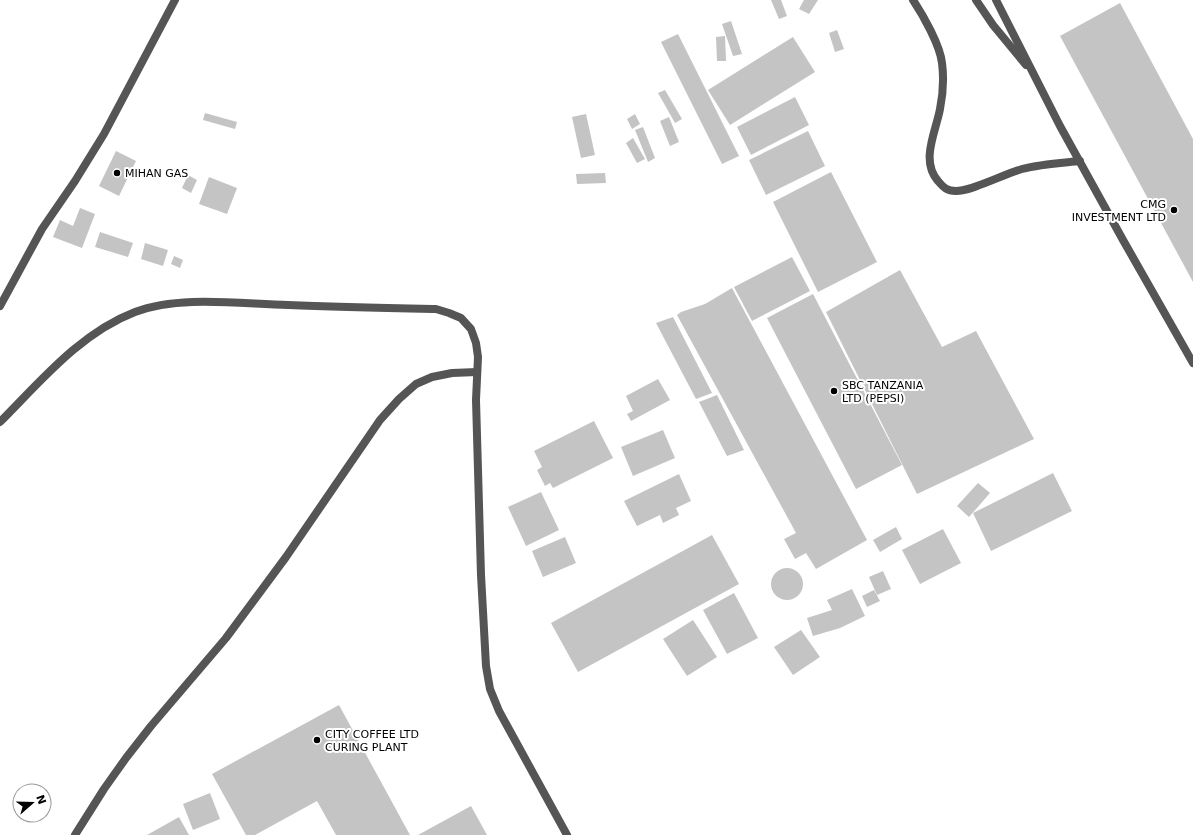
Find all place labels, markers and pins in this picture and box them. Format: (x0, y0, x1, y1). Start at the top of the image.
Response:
place label: MIHAN GAS (125, 167, 188, 180)
marker: MIHAN GAS (112, 168, 122, 178)
place label: CMG INVESTMENT LTD (1072, 198, 1166, 224)
marker: CMG INVESTMENT LTD (1169, 205, 1179, 215)
place label: SBC TANZANIA LTD (PEPSI) (842, 379, 924, 405)
marker: SBC TANZANIA LTD (PEPSI) (829, 386, 839, 396)
place label: CITY COFFEE LTD CURING PLANT (325, 728, 419, 754)
marker: CITY COFFEE LTD CURING PLANT (312, 735, 322, 745)

